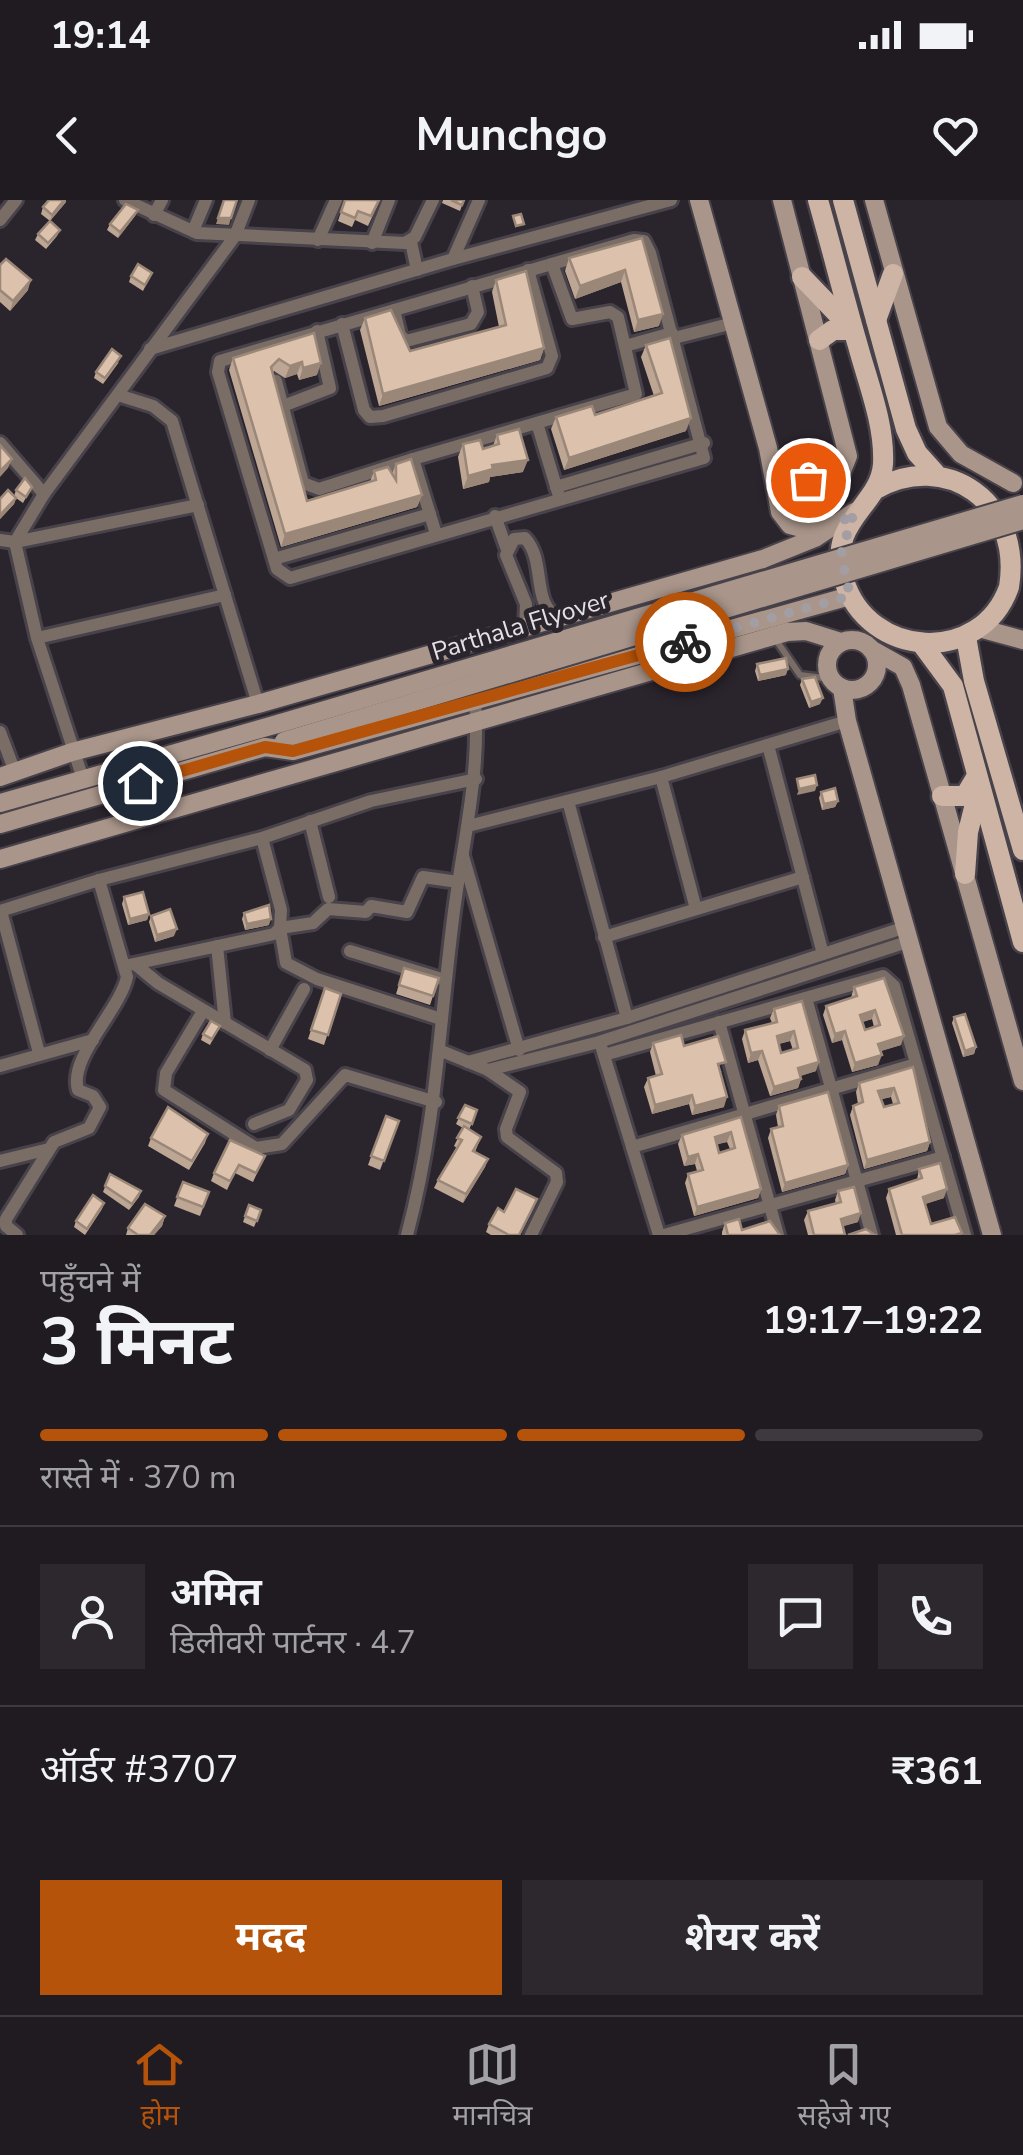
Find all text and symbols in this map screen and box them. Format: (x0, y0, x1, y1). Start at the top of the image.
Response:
text: 19:14 (50, 10, 151, 61)
text: Munchgo (415, 105, 608, 166)
icon: back (40, 108, 95, 163)
icon: heart (928, 108, 983, 163)
pin (766, 438, 851, 523)
icon: bag (781, 453, 836, 508)
street label: Parthala Flyover (428, 583, 613, 669)
courier (635, 592, 735, 692)
icon: bike (658, 615, 713, 670)
pin (98, 741, 183, 826)
icon: home (113, 756, 168, 811)
text: पहुँचने में (40, 1260, 141, 1303)
text: 19:17–19:22 (763, 1295, 983, 1346)
text: 3 मिनट (40, 1298, 233, 1387)
text: रास्ते में · 370 m (40, 1456, 236, 1499)
button: person (40, 1564, 145, 1669)
button: chat (748, 1564, 853, 1669)
button: phone (878, 1564, 983, 1669)
text: अमित (170, 1567, 262, 1618)
text: डिलीवरी पार्टनर · 4.7 (170, 1621, 416, 1664)
text: ऑर्डर #3707 (40, 1744, 239, 1795)
text: ₹361 (892, 1746, 983, 1797)
button: मदद (40, 1880, 502, 1995)
button: शेयर करें (522, 1880, 983, 1995)
tab: होम (132, 2037, 187, 2136)
tab: मानचित्र (452, 2037, 532, 2136)
tab: सहेजे गए (797, 2037, 890, 2136)

